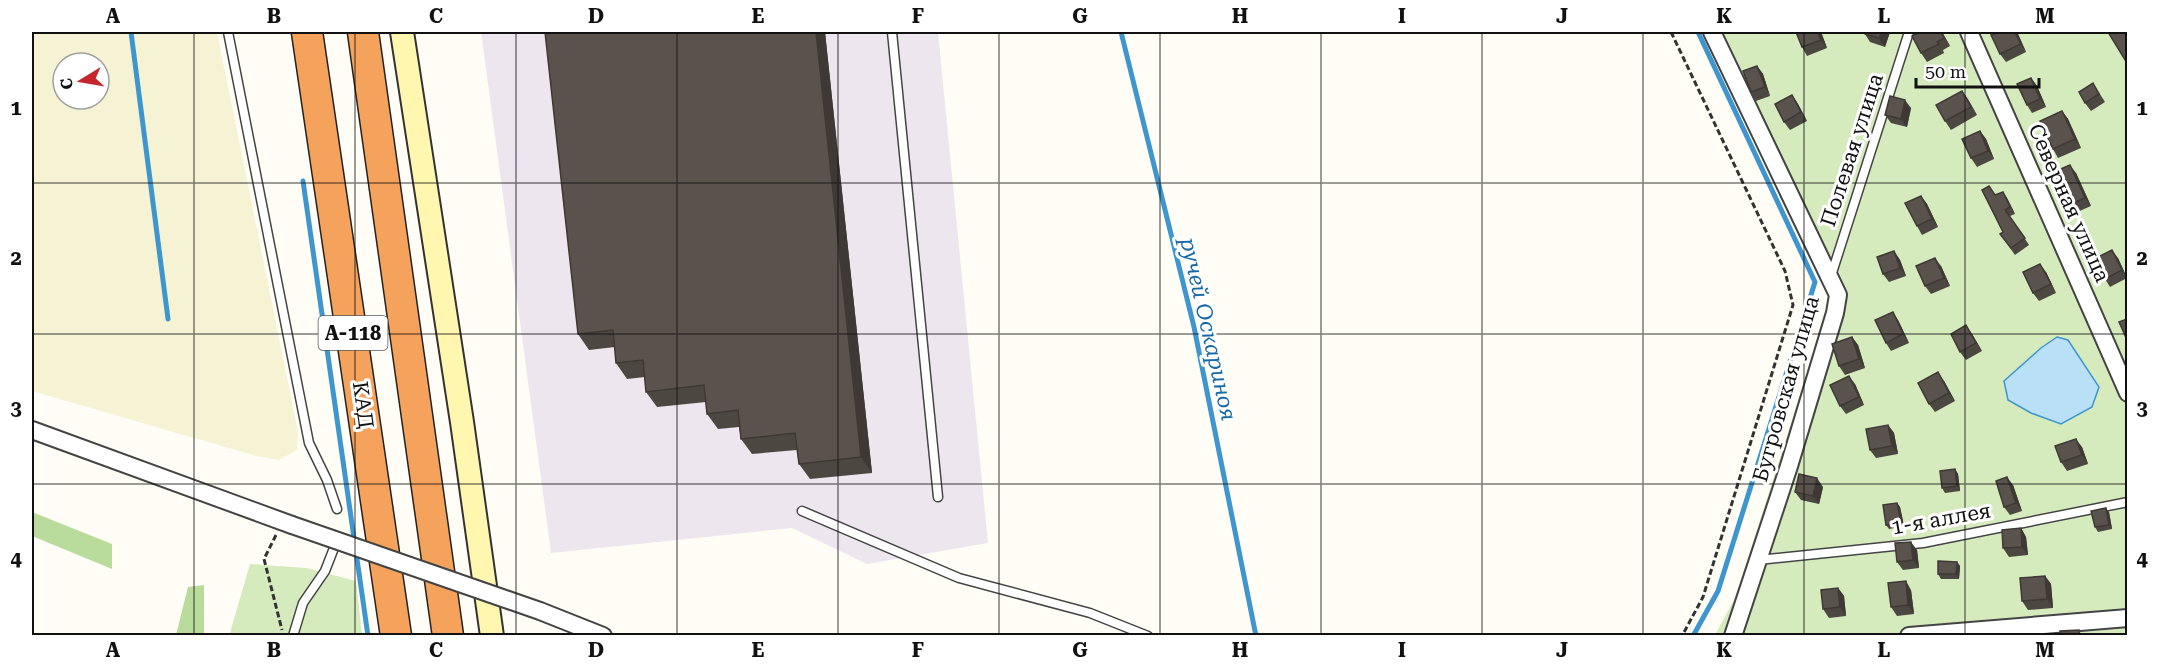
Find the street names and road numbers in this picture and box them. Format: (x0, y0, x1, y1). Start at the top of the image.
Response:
street label: Полевая улица (1816, 70, 1888, 229)
street label: Северная улица (2023, 120, 2115, 286)
street label: Бугровская улица (1748, 293, 1824, 485)
road number: А-118 (318, 316, 388, 350)
street label: КАД (348, 380, 378, 430)
street label: 1-я аллея (1889, 498, 1993, 540)

